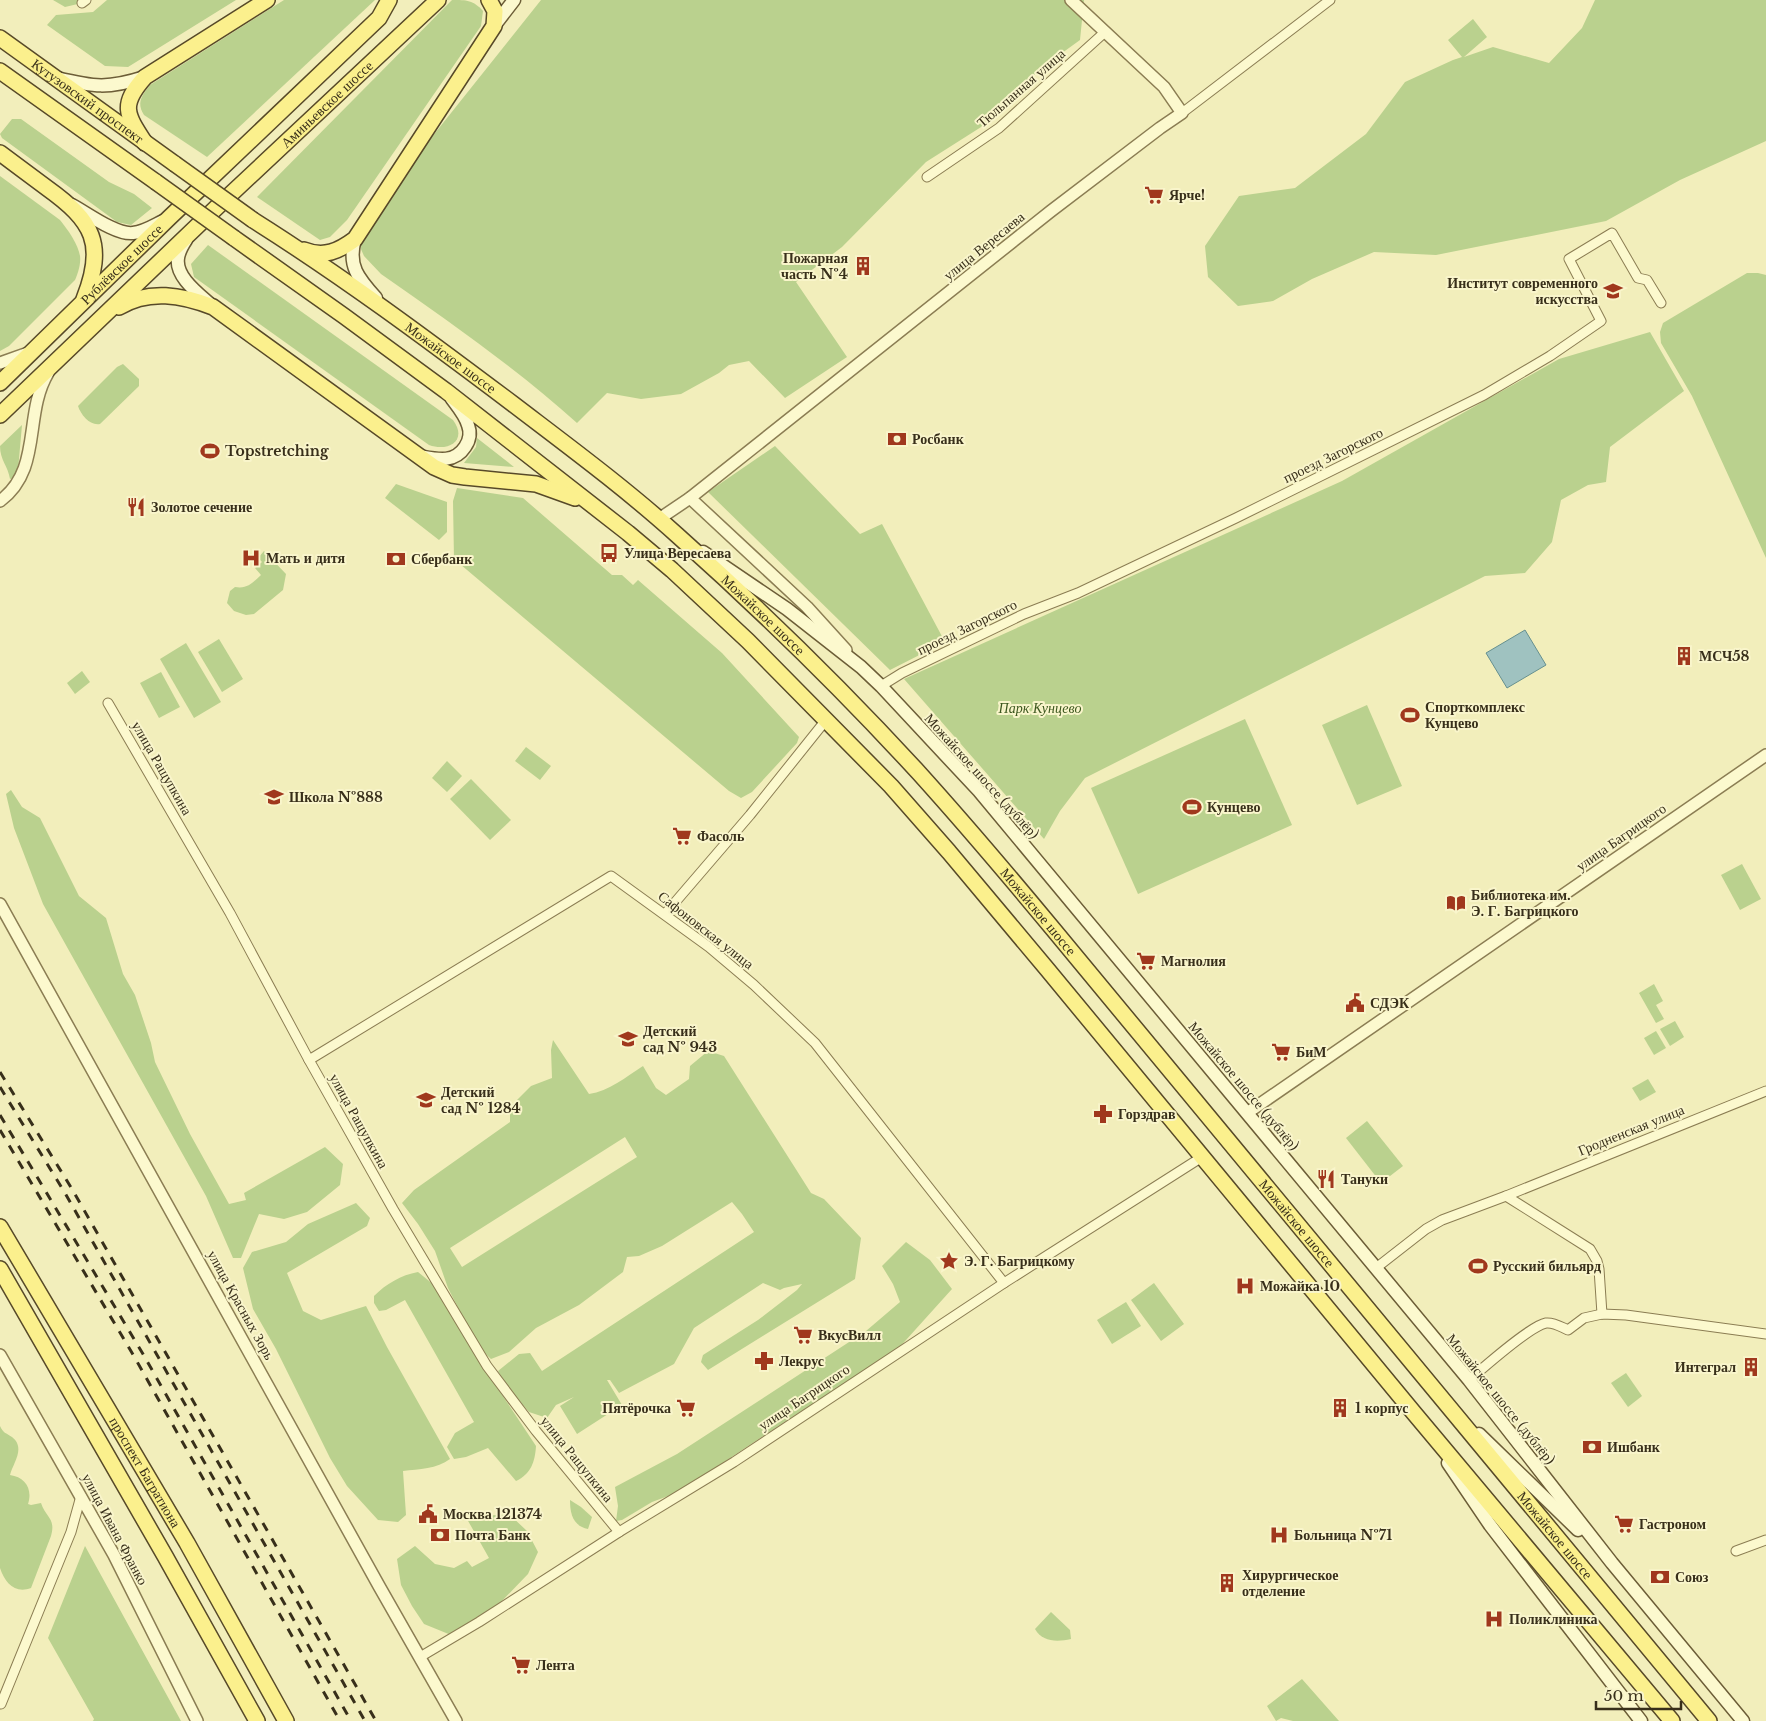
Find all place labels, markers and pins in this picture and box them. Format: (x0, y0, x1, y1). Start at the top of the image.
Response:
supermarket icon: Ярче! (1143, 184, 1165, 206)
place label: Ярче! (1169, 186, 1205, 204)
place label: Пожарная часть №4 (781, 249, 848, 283)
building icon: Пожарная часть №4 (852, 255, 874, 277)
place label: Институт современного искусства (1447, 274, 1598, 308)
school or university icon: Институт современного искусства (1602, 280, 1624, 302)
bank icon: Росбанк (886, 428, 908, 450)
place label: Росбанк (912, 430, 965, 448)
sports icon: Topstretching (199, 440, 221, 462)
place label: Topstretching (225, 442, 329, 460)
restaurant icon: Золотое сечение (125, 496, 147, 518)
place label: Золотое сечение (151, 498, 252, 516)
bus stop icon: Улица Вересаева (598, 542, 620, 564)
place label: Улица Вересаева (624, 544, 731, 562)
hospital icon: Мать и дитя (240, 547, 262, 569)
bank icon: Сбербанк (385, 548, 407, 570)
place label: Мать и дитя (266, 549, 345, 567)
place label: Сбербанк (411, 550, 473, 568)
building icon: МСЧ58 (1673, 645, 1695, 667)
place label: МСЧ58 (1699, 647, 1750, 665)
place label: Спорткомплекс Кунцево (1425, 698, 1525, 732)
sports icon: Спорткомплекс Кунцево (1399, 704, 1421, 726)
school or university icon: Школа №888 (263, 786, 285, 808)
place label: Школа №888 (289, 788, 383, 806)
sports icon: Кунцево (1181, 796, 1203, 818)
place label: Кунцево (1207, 798, 1261, 816)
supermarket icon: Фасоль (671, 825, 693, 847)
place label: Фасоль (697, 827, 745, 845)
place label: Библиотека им. Э. Г. Багрицкого (1471, 886, 1579, 920)
library icon: Библиотека им. Э. Г. Багрицкого (1445, 892, 1467, 914)
supermarket icon: Магнолия (1135, 950, 1157, 972)
place label: Магнолия (1161, 952, 1226, 970)
public building icon: СДЭК (1344, 992, 1366, 1014)
place label: СДЭК (1370, 994, 1410, 1012)
place label: Детский сад № 943 (643, 1022, 717, 1056)
school or university icon: Детский сад № 943 (617, 1028, 639, 1050)
supermarket icon: БиМ (1270, 1041, 1292, 1063)
place label: БиМ (1296, 1043, 1327, 1061)
place label: Детский сад № 1284 (441, 1083, 521, 1117)
school or university icon: Детский сад № 1284 (415, 1089, 437, 1111)
pharmacy icon: Горздрав (1092, 1103, 1114, 1125)
place label: Горздрав (1118, 1105, 1176, 1123)
restaurant icon: Тануки (1315, 1168, 1337, 1190)
place label: Тануки (1341, 1170, 1388, 1188)
place icon: Э. Г. Багрицкому (938, 1250, 960, 1272)
place label: Э. Г. Багрицкому (964, 1252, 1075, 1270)
sports icon: Русский бильярд (1467, 1255, 1489, 1277)
place label: Русский бильярд (1493, 1257, 1601, 1275)
hospital icon: Можайка 10 (1234, 1275, 1256, 1297)
place label: Можайка 10 (1260, 1277, 1340, 1295)
supermarket icon: ВкусВилл (792, 1324, 814, 1346)
place label: ВкусВилл (818, 1326, 881, 1344)
pharmacy icon: Лекрус (753, 1350, 775, 1372)
place label: Лекрус (779, 1352, 824, 1370)
building icon: Интеграл (1740, 1356, 1762, 1378)
place label: Интеграл (1675, 1358, 1736, 1376)
supermarket icon: Пятёрочка (675, 1397, 697, 1419)
building icon: 1 корпус (1329, 1397, 1351, 1419)
place label: Пятёрочка (602, 1399, 671, 1417)
place label: 1 корпус (1355, 1399, 1408, 1417)
bank icon: Ишбанк (1581, 1436, 1603, 1458)
place label: Ишбанк (1607, 1438, 1661, 1456)
public building icon: Москва 121374 (417, 1503, 439, 1525)
place label: Москва 121374 (443, 1505, 542, 1523)
supermarket icon: Гастроном (1613, 1513, 1635, 1535)
place label: Гастроном (1639, 1515, 1707, 1533)
bank icon: Почта Банк (429, 1524, 451, 1546)
hospital icon: Больница №71 (1268, 1524, 1290, 1546)
place label: Почта Банк (455, 1526, 532, 1544)
place label: Больница №71 (1294, 1526, 1392, 1544)
place label: Хирургическое отделение (1242, 1566, 1339, 1600)
bank icon: Союз (1649, 1566, 1671, 1588)
place label: Союз (1675, 1568, 1709, 1586)
building icon: Хирургическое отделение (1216, 1572, 1238, 1594)
hospital icon: Поликлиника (1483, 1608, 1505, 1630)
place label: Поликлиника (1509, 1610, 1598, 1628)
supermarket icon: Лента (510, 1654, 532, 1676)
place label: Лента (536, 1656, 575, 1674)

